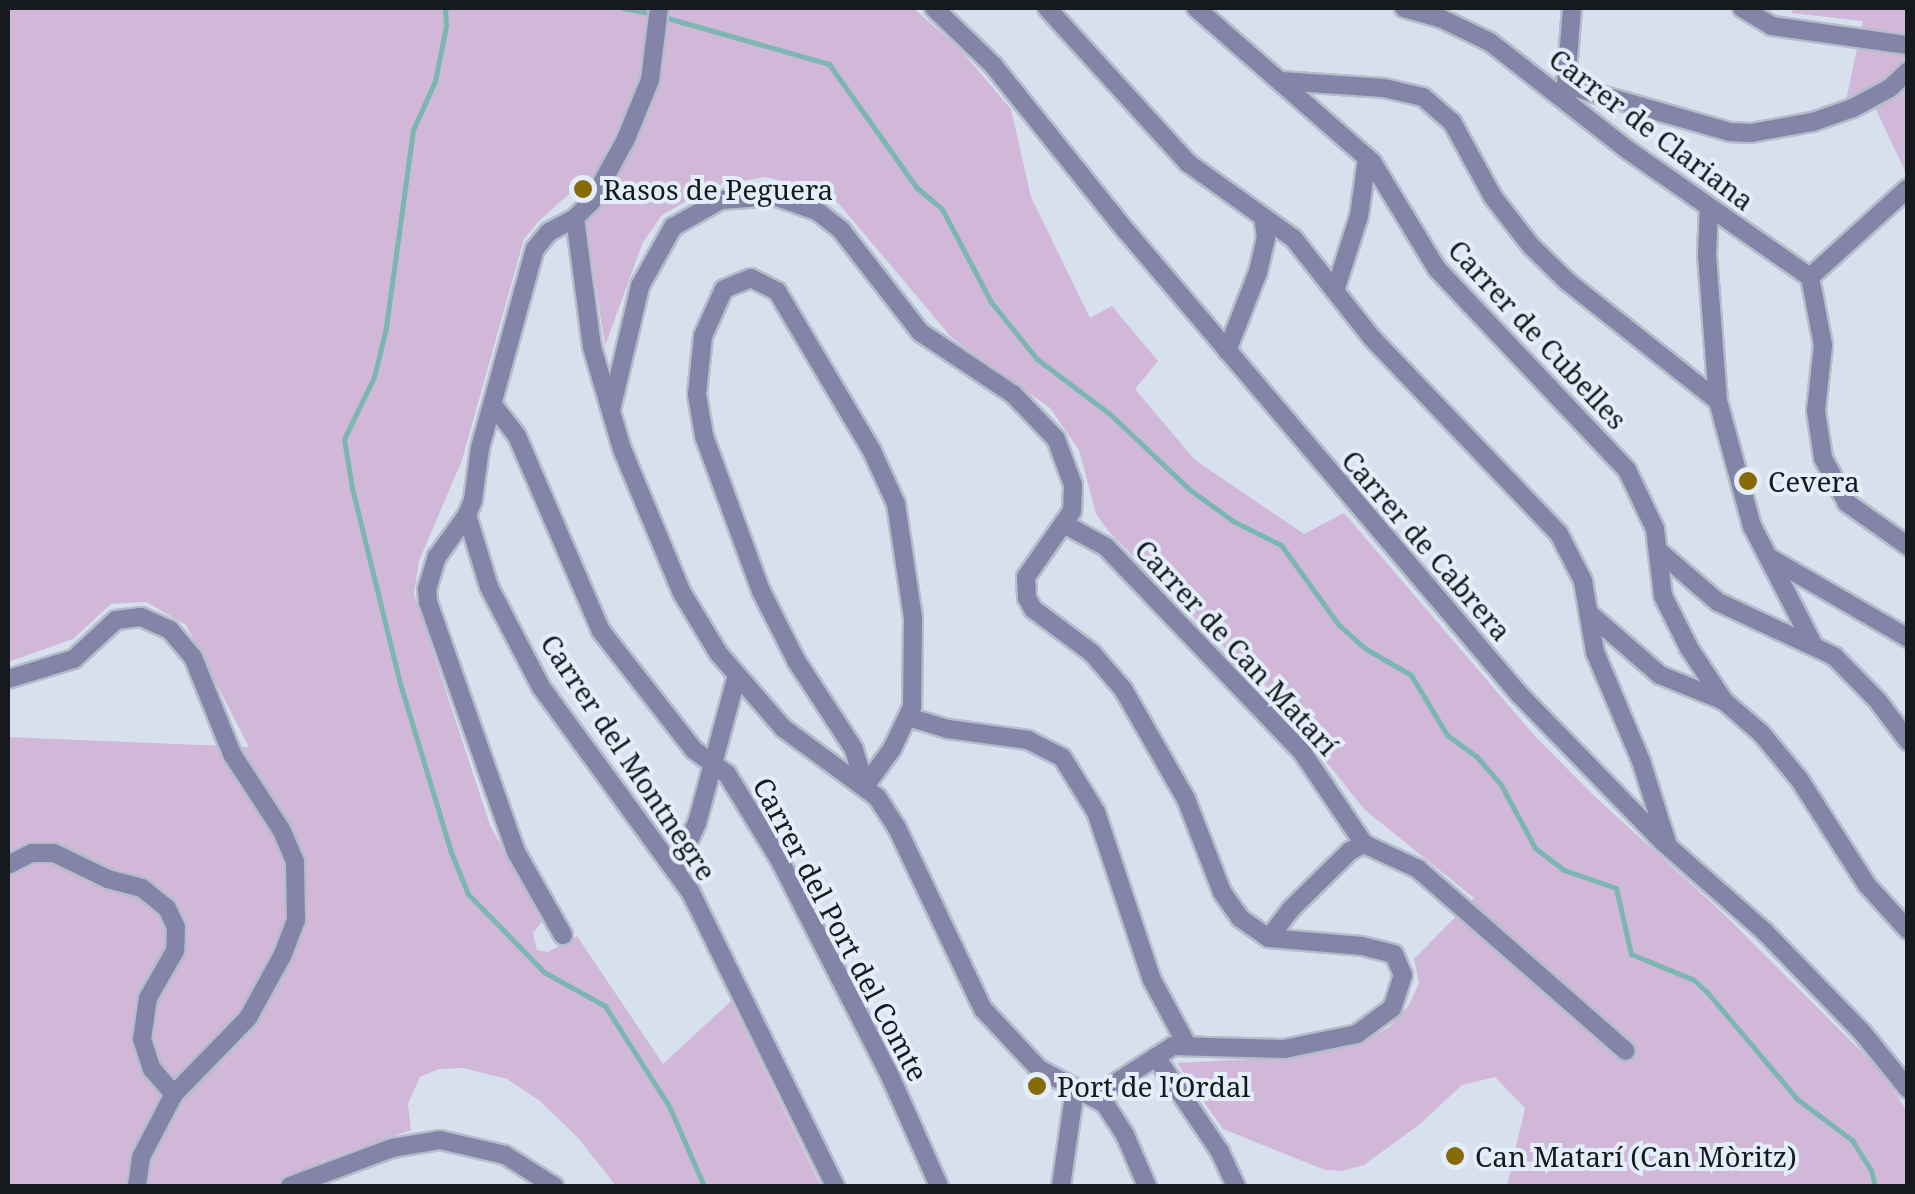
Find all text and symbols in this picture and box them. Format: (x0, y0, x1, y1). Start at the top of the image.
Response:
street label: Carrer de Clariana (1543, 41, 1761, 217)
place label: Rasos de Peguera (603, 172, 833, 206)
marker: Rasos de Peguera (572, 178, 594, 200)
street label: Carrer de Cubelles (1442, 232, 1634, 436)
street label: Carrer de Cabrera (1335, 443, 1519, 647)
place label: Cevera (1768, 464, 1860, 498)
marker: Cevera (1737, 470, 1759, 492)
street label: Carrer de Can Matarí (1128, 532, 1346, 762)
street label: Carrer del Montnegre (534, 628, 724, 886)
street label: Carrer del Port del Comte (747, 771, 935, 1087)
place label: Port de l'Ordal (1057, 1069, 1250, 1103)
marker: Port de l'Ordal (1026, 1075, 1048, 1097)
place label: Can Matarí (Can Mòritz) (1475, 1139, 1797, 1173)
marker: Can Matarí (Can Mòritz) (1444, 1145, 1466, 1167)

